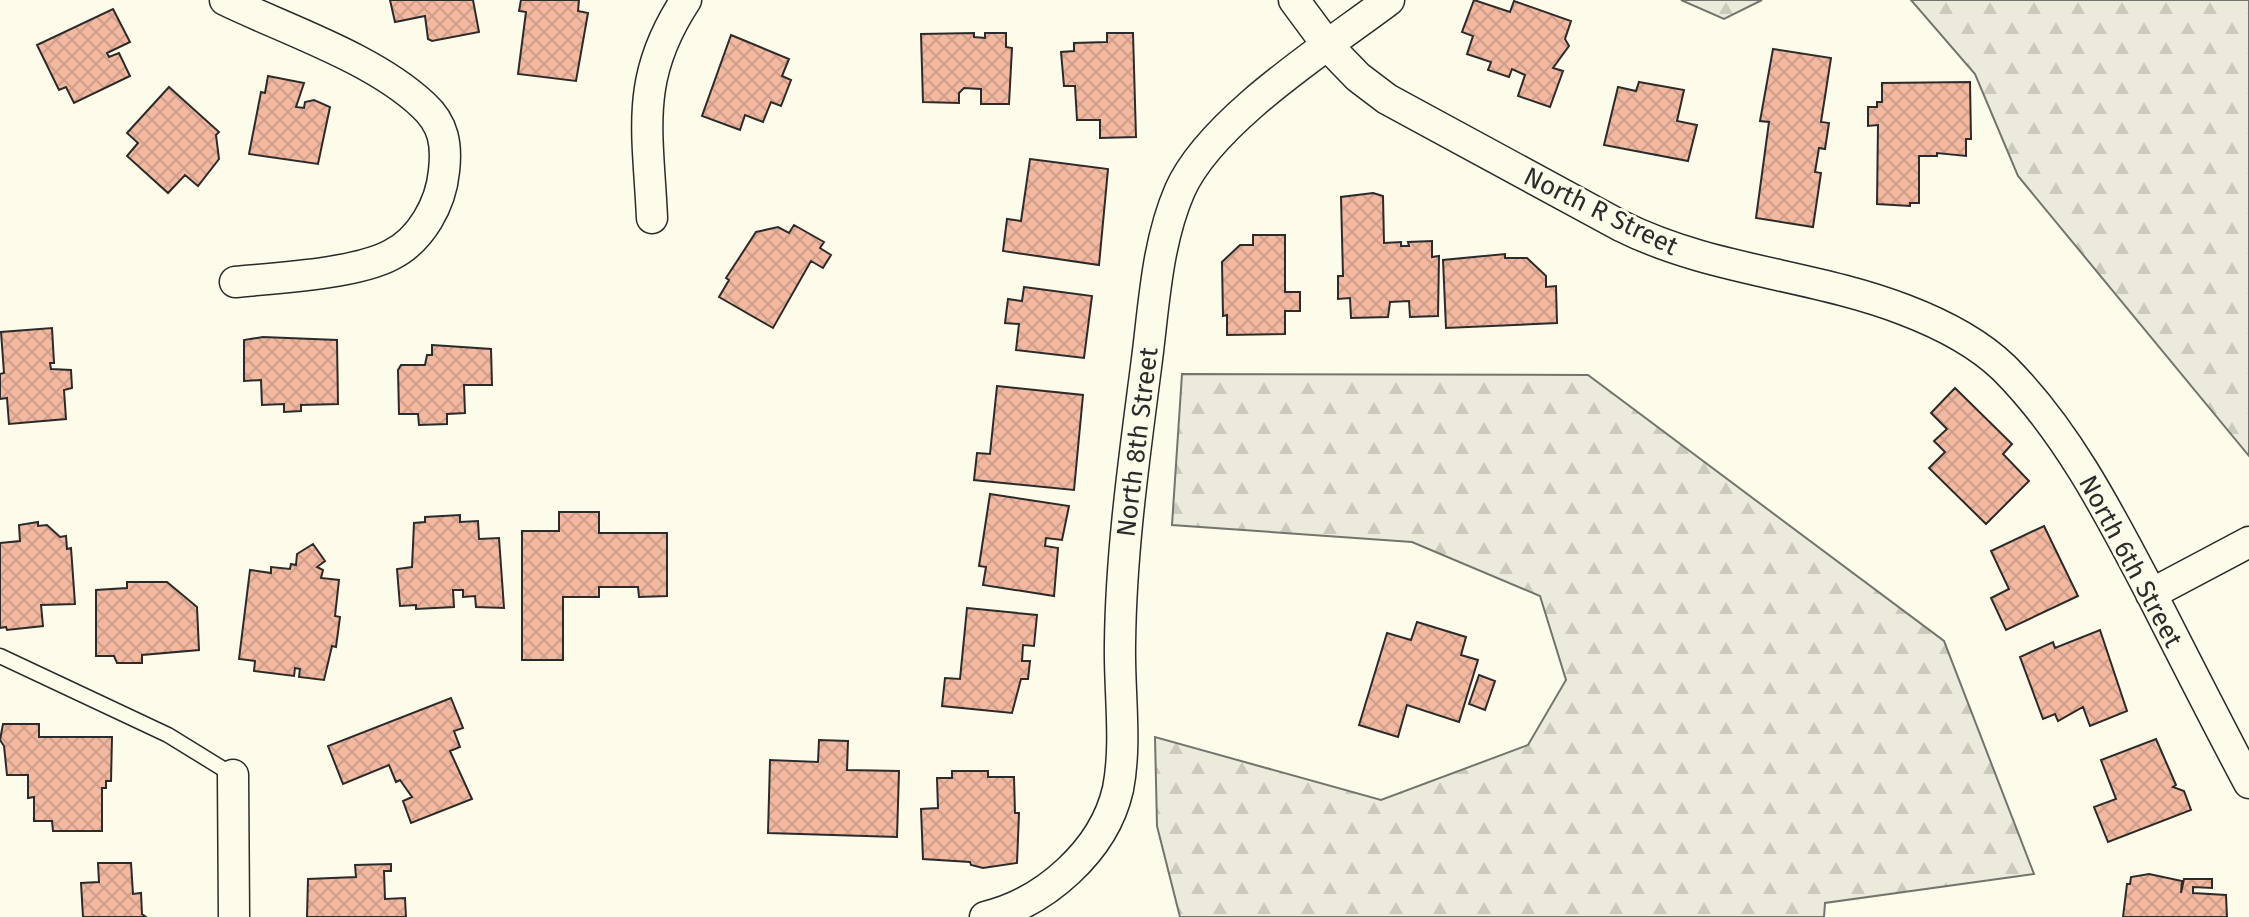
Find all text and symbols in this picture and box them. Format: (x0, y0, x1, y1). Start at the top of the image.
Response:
street label: North R Street (1519, 161, 1683, 262)
street label: North 8th Street (1110, 345, 1165, 539)
street label: North 6th Street (2072, 470, 2189, 653)

